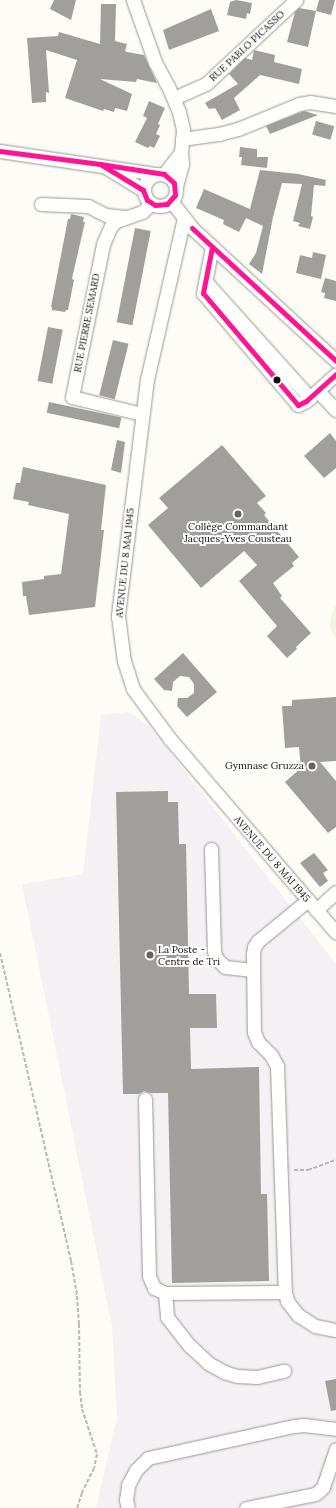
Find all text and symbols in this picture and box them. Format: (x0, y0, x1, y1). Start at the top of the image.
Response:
street label: RUE PABLO PICASSO (207, 8, 287, 84)
street label: RUE PIERRE SEMARD (72, 272, 102, 374)
unlabelled marker (272, 375, 282, 385)
street label: AVENUE DU 8 MAI 1945 (113, 508, 137, 618)
marker: Collège Commandant Jacques-Yves Cousteau (233, 509, 243, 519)
place label: Collège Commandant Jacques-Yves Cousteau (184, 520, 292, 544)
place label: Gymnase Gruzza (225, 760, 304, 772)
marker: Gymnase Gruzza (307, 761, 317, 771)
street label: AVENUE DU 8 MAI 1945 (231, 814, 313, 904)
place label: La Poste - Centre de Tri (158, 943, 220, 966)
marker: La Poste - Centre de Tri (145, 950, 155, 960)

